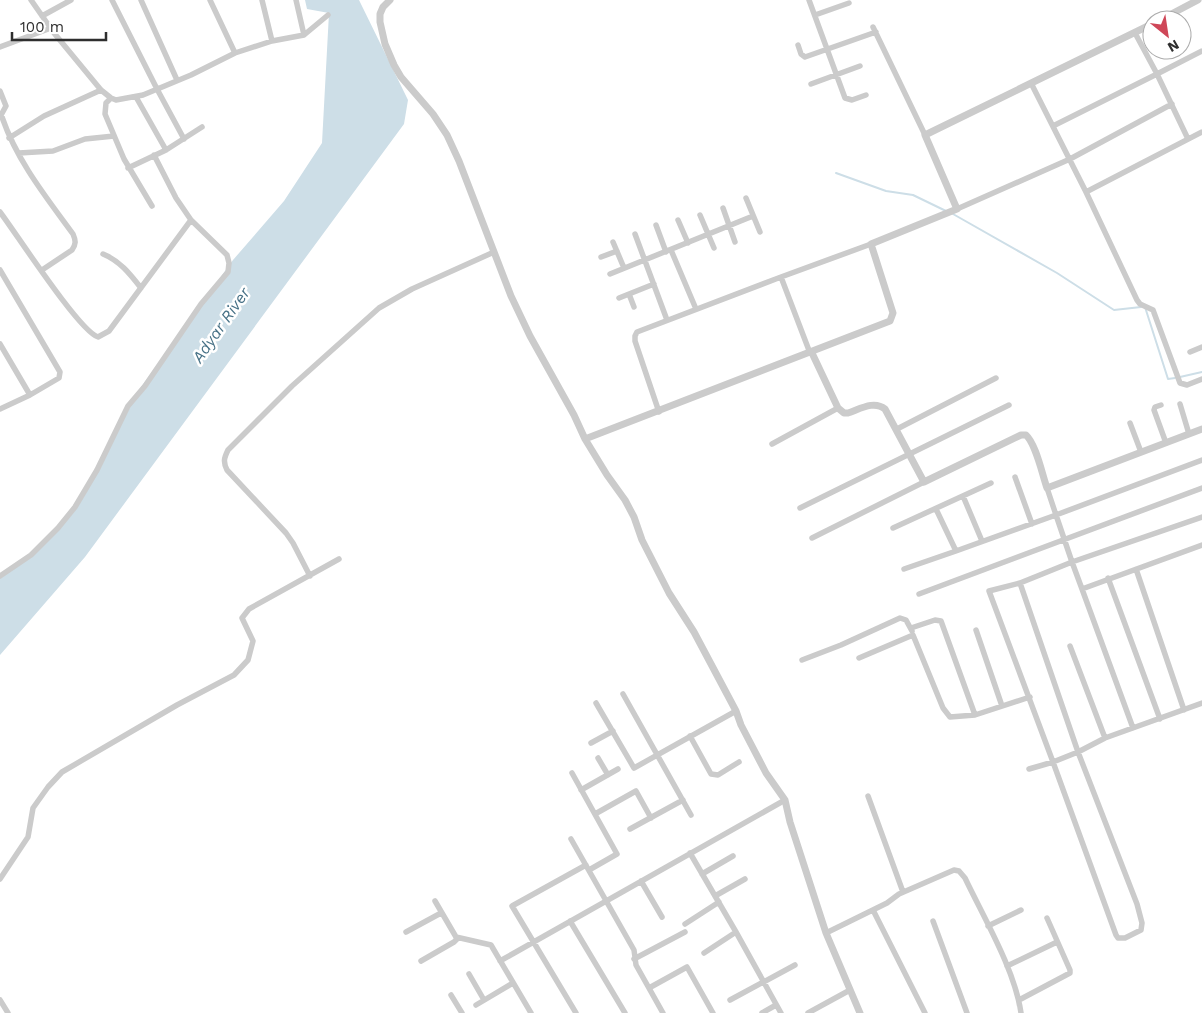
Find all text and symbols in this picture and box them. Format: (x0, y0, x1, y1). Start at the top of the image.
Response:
scale bar (12, 10, 106, 42)
north arrow (1142, 10, 1192, 60)
text: 100 m (20, 18, 64, 36)
text: N (1165, 37, 1182, 56)
water label: Adyar River (188, 283, 254, 367)

